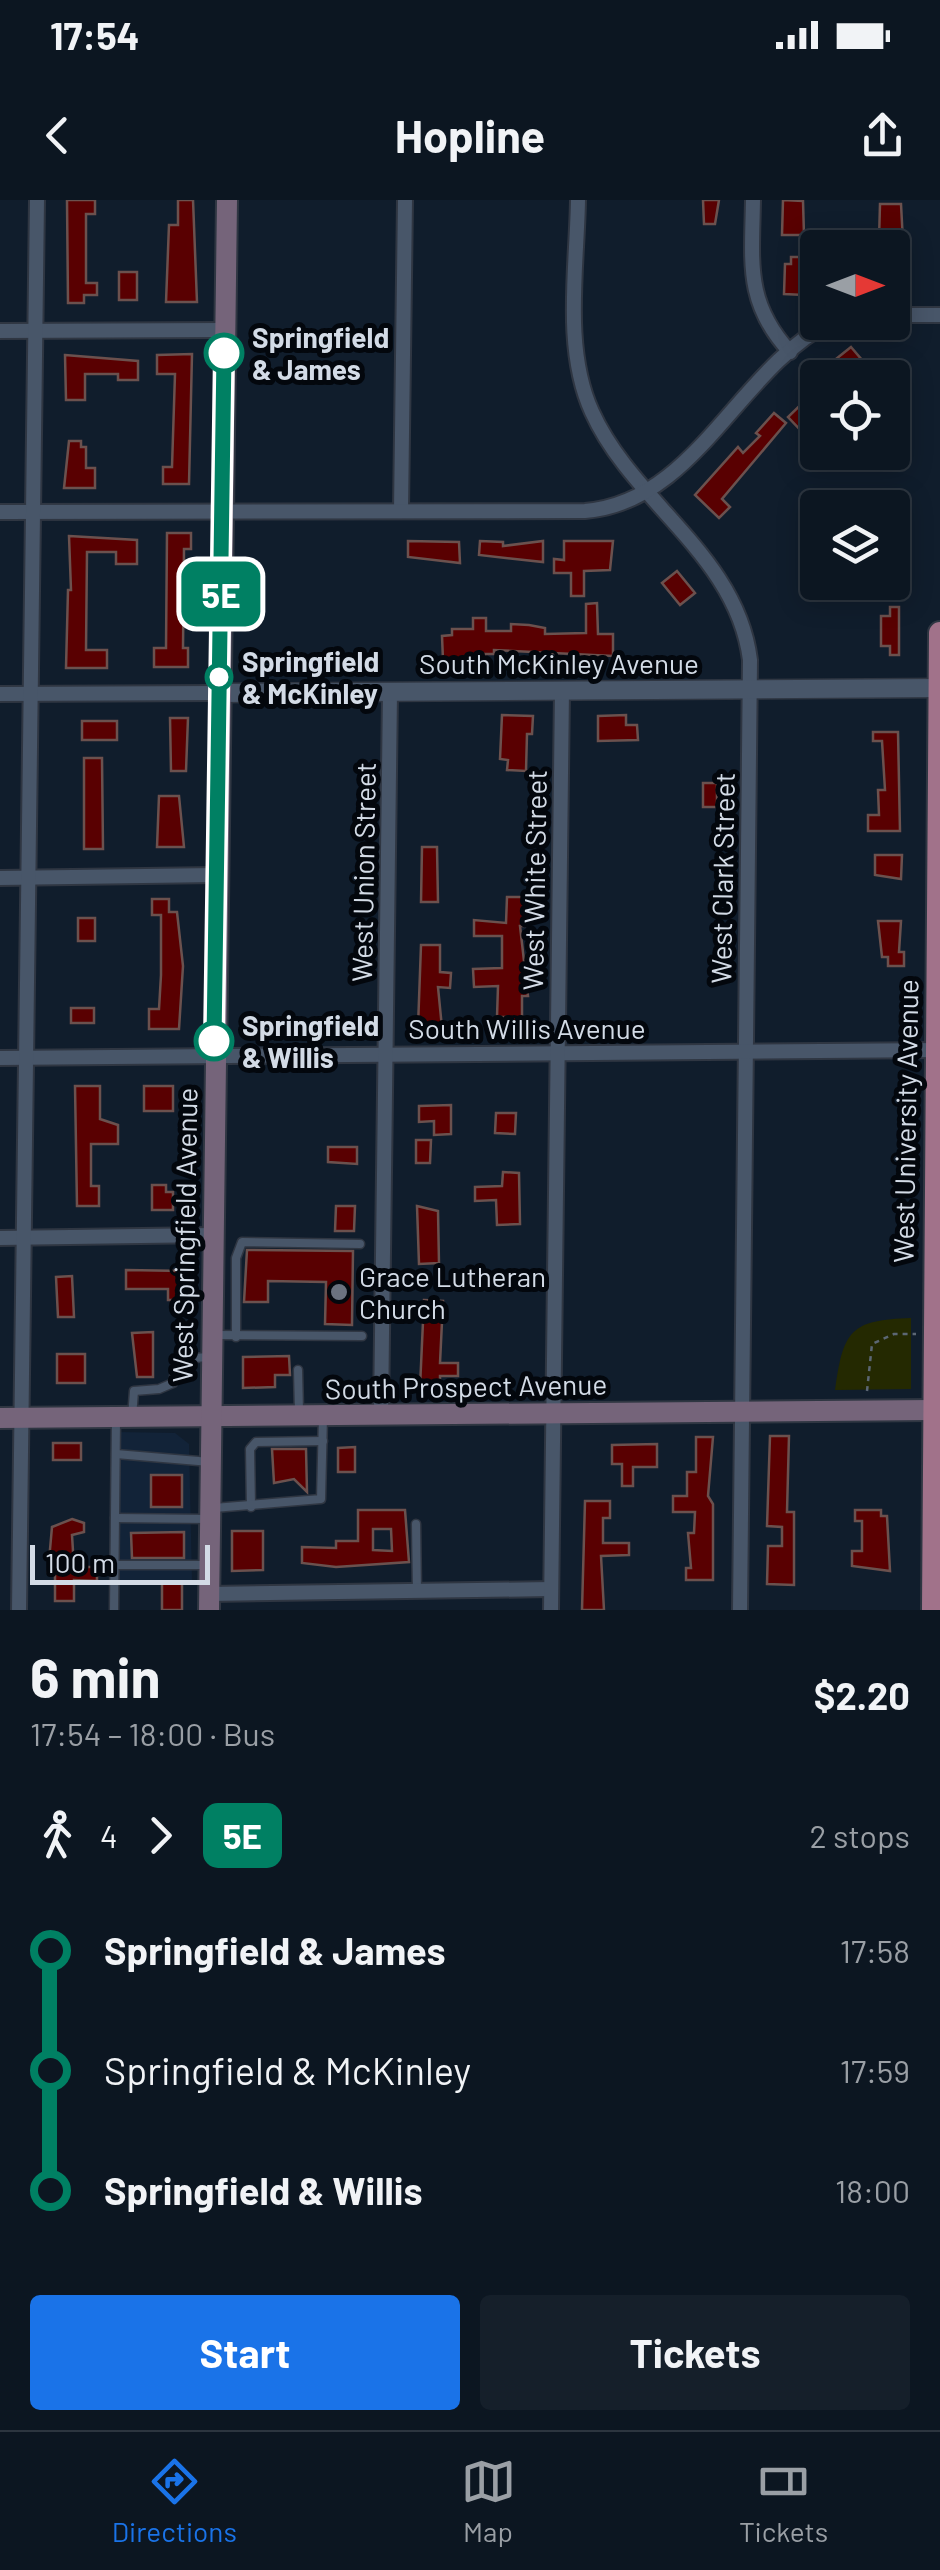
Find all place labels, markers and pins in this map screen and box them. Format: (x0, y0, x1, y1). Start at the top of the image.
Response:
place label: Springfield & James (252, 320, 389, 386)
marker: Springfield & James (205, 334, 243, 372)
place label: Springfield & McKinley (242, 644, 379, 710)
marker: Springfield & McKinley (206, 664, 232, 690)
place label: Springfield & Willis (242, 1008, 379, 1074)
marker: Springfield & Willis (195, 1022, 233, 1060)
place label: Grace Lutheran Church (359, 1259, 546, 1325)
marker: Grace Lutheran Church (328, 1281, 350, 1303)

